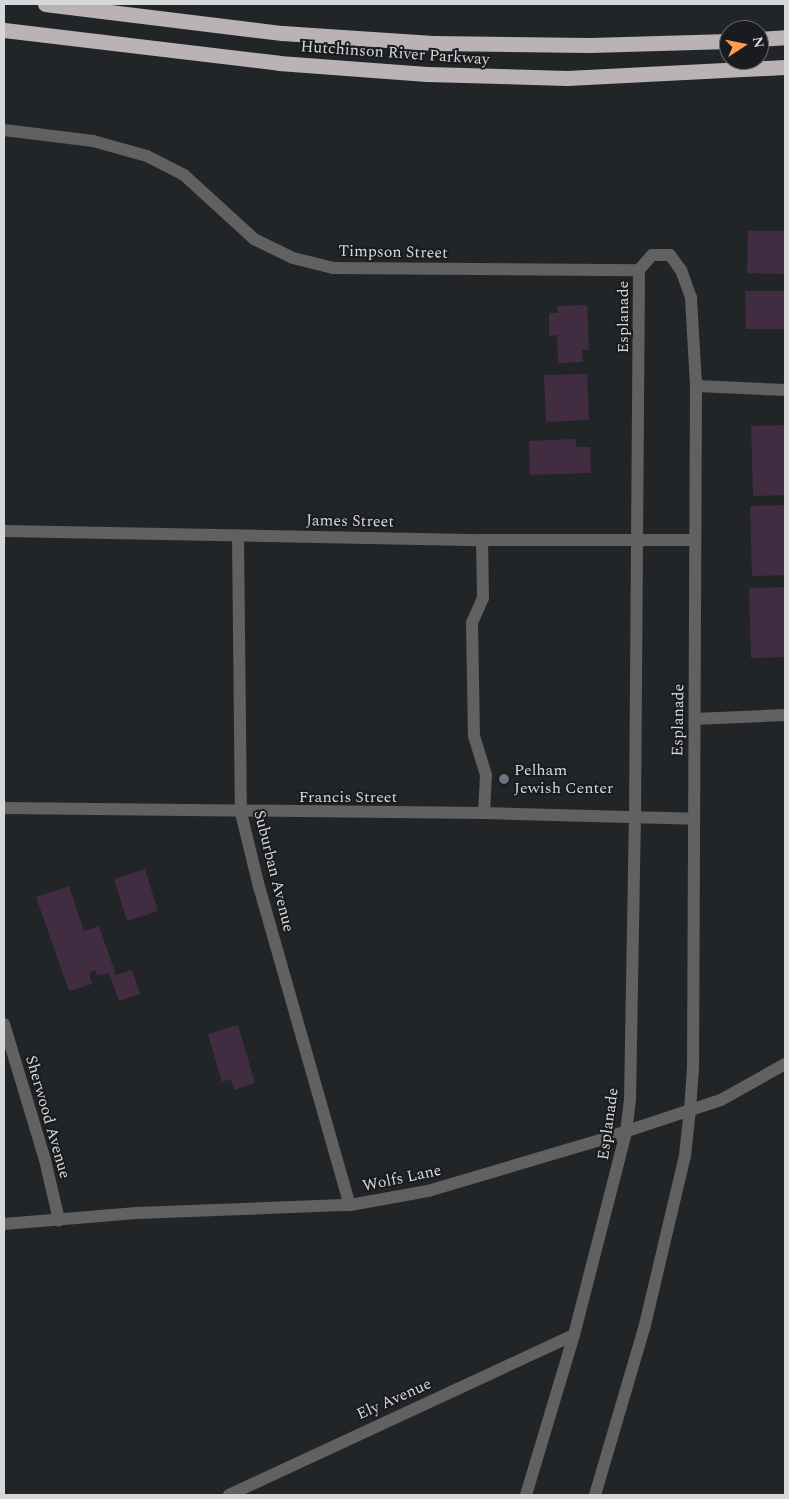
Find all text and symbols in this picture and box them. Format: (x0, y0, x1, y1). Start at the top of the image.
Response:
north arrow (719, 20, 769, 70)
text: N (747, 35, 770, 50)
street label: Hutchinson River Parkway (300, 37, 490, 69)
street label: Timpson Street (338, 241, 448, 263)
street label: Esplanade (613, 281, 633, 353)
street label: James Street (306, 511, 394, 531)
street label: Esplanade (668, 683, 688, 757)
place label: Pelham Jewish Center (514, 760, 613, 798)
marker: Pelham Jewish Center (498, 773, 510, 785)
street label: Francis Street (299, 787, 397, 807)
street label: Suburban Avenue (250, 808, 298, 934)
street label: Sherwood Avenue (21, 1053, 75, 1181)
street label: Esplanade (593, 1087, 623, 1161)
street label: Wolfs Lane (361, 1160, 443, 1196)
street label: Ely Avenue (354, 1374, 434, 1424)

